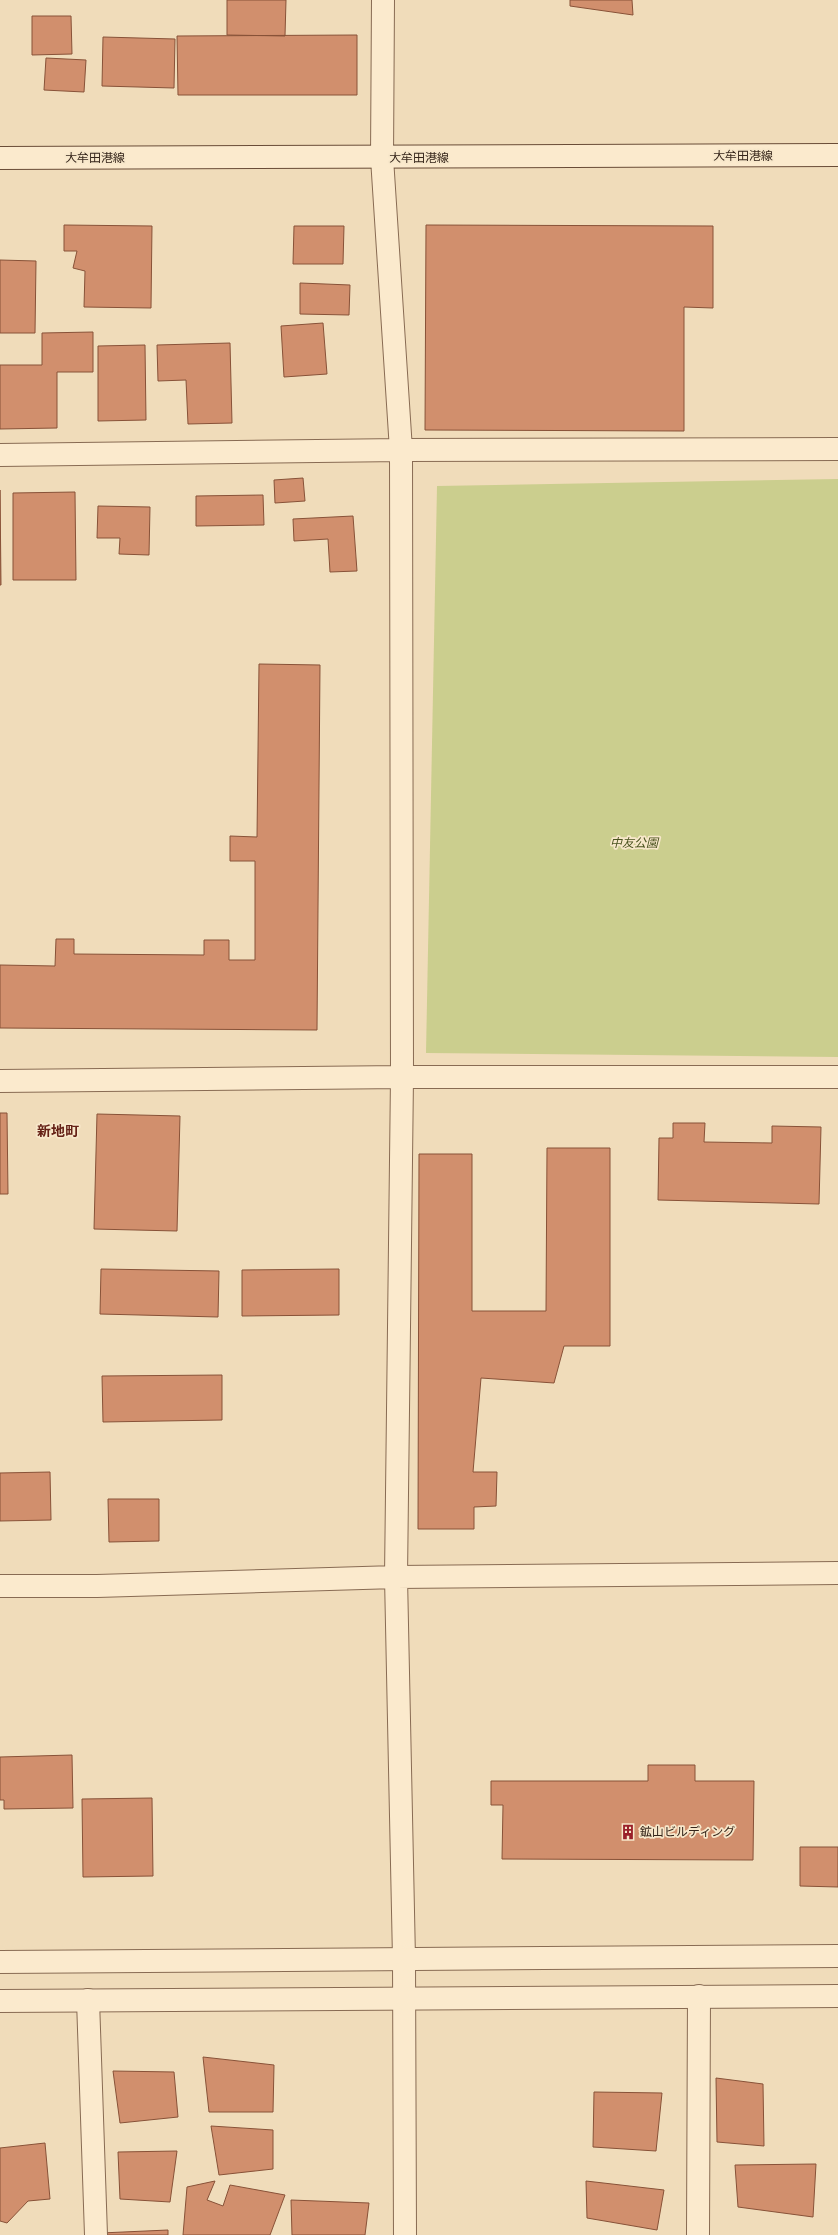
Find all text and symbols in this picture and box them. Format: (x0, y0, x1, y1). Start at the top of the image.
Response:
street label: 大牟田港線 (713, 148, 773, 163)
street label: 大牟田港線 (65, 150, 125, 165)
street label: 大牟田港線 (389, 150, 449, 165)
park label: 中友公園 (610, 835, 660, 850)
district label: 新地町 (37, 1121, 79, 1140)
building icon: 鉱山ビルディング (619, 1823, 637, 1841)
place label: 鉱山ビルディング (640, 1824, 735, 1839)

